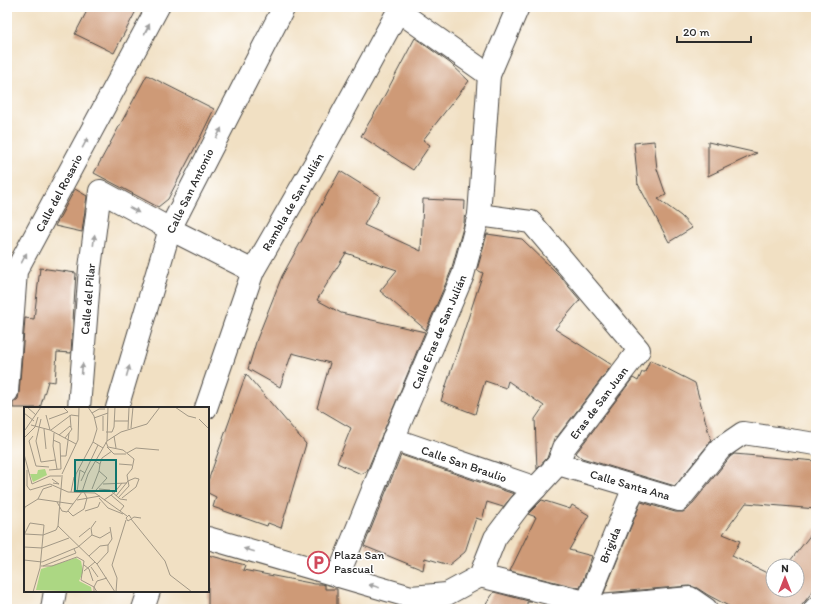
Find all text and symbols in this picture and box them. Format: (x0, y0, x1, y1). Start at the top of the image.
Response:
scale bar (677, 18, 751, 44)
one-way arrow (143, 23, 150, 34)
text: 20 m (683, 25, 710, 39)
one-way arrow (216, 127, 223, 139)
one-way arrow (82, 137, 89, 149)
street label: Calle San Antonio (163, 146, 217, 236)
street label: Rambla de San Julián (259, 150, 327, 253)
street label: Calle del Rosario (33, 152, 85, 234)
one-way arrow (128, 206, 140, 213)
one-way arrow (91, 234, 97, 246)
one-way arrow (20, 252, 27, 263)
street label: Calle del Pilar (78, 263, 98, 335)
street label: Calle Eras de San Julián (408, 272, 470, 391)
one-way arrow (79, 363, 86, 375)
street label: Eras de San Juan (567, 363, 631, 442)
one-way arrow (125, 364, 131, 376)
inset map (24, 407, 209, 592)
street label: Calle San Braulio (419, 443, 509, 485)
street label: Calle Santa Ana (588, 467, 672, 503)
street label: Brigida (596, 524, 624, 565)
one-way arrow (243, 547, 255, 553)
place label: Plaza San Pascual (334, 548, 385, 576)
parking icon: Plaza San Pascual (306, 549, 332, 575)
north arrow (765, 558, 805, 598)
text: N (781, 562, 789, 575)
one-way arrow (368, 583, 380, 589)

